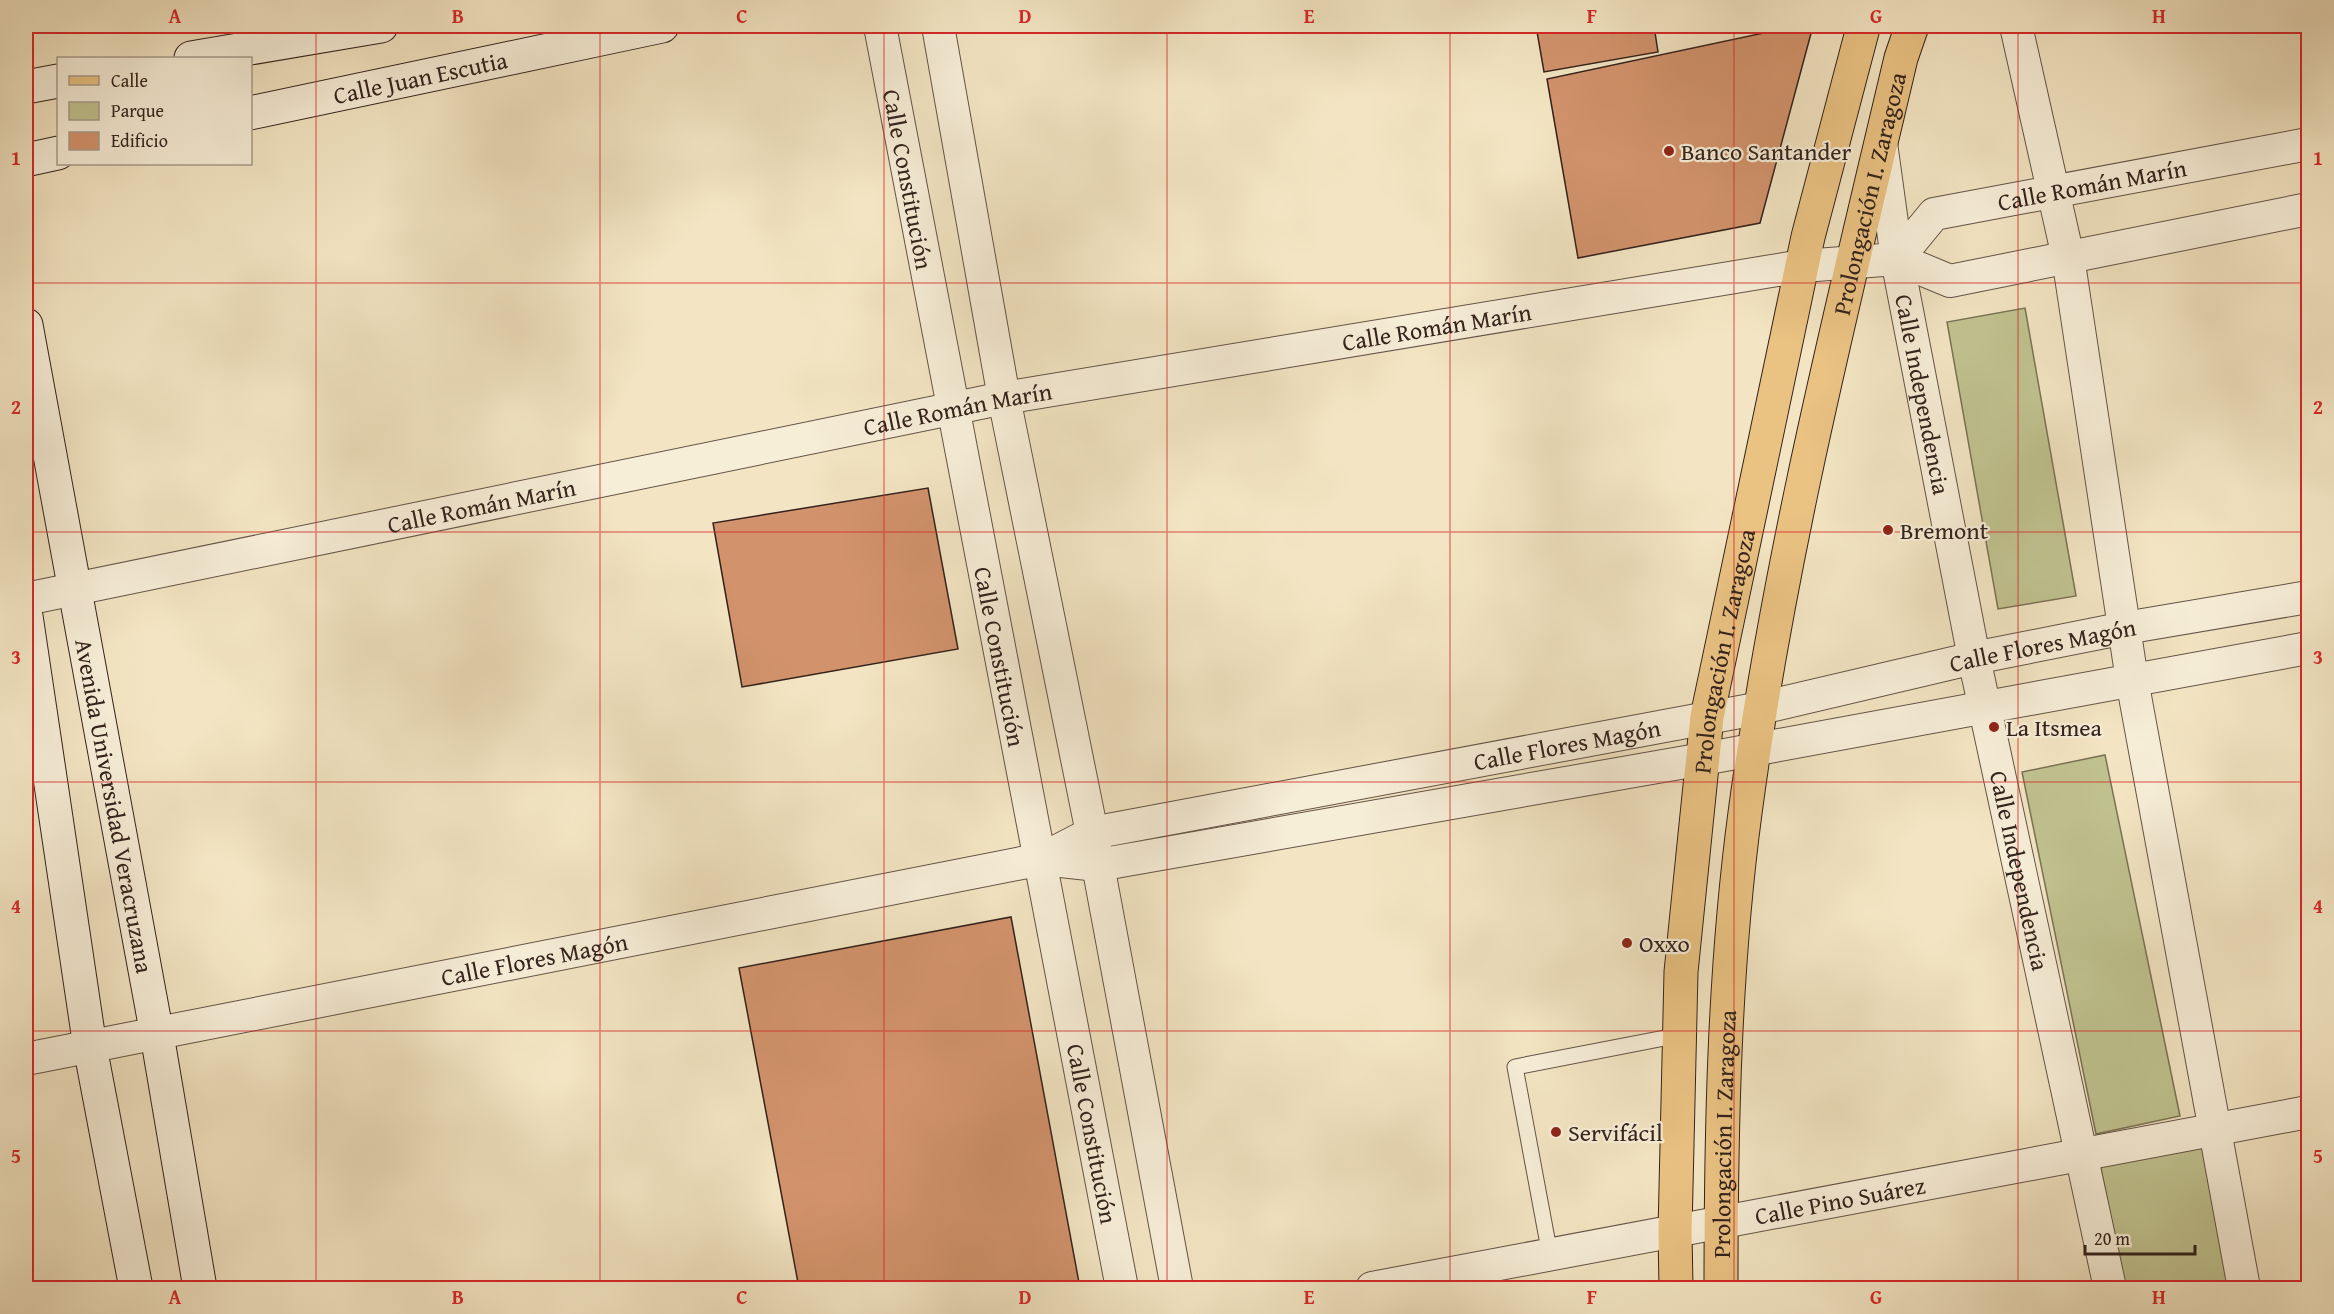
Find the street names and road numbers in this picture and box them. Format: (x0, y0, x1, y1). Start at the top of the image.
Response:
street label: Calle Juan Escutia (330, 42, 511, 112)
street label: Prolongación I. Zaragoza (1823, 68, 1915, 318)
street label: Calle Constitución (874, 86, 943, 273)
street label: Calle Román Marín (1995, 150, 2190, 219)
street label: Calle Independencia (1887, 291, 1960, 498)
street label: Calle Román Marín (1339, 293, 1534, 359)
street label: Calle Román Marín (860, 373, 1055, 444)
street label: Calle Román Marín (384, 469, 579, 542)
street label: Prolongación I. Zaragoza (1684, 525, 1764, 775)
street label: Calle Constitución (966, 564, 1035, 750)
street label: Calle Flores Magón (1946, 609, 2139, 681)
street label: Avenida Universidad Veracruzana (67, 636, 163, 977)
street label: Calle Flores Magón (1471, 710, 1664, 779)
street label: Calle Independencia (1981, 768, 2059, 974)
street label: Calle Flores Magón (438, 923, 631, 994)
street label: Prolongación I. Zaragoza (1704, 1008, 1745, 1258)
street label: Calle Constitución (1058, 1041, 1127, 1227)
street label: Calle Pino Suárez (1752, 1167, 1928, 1233)

